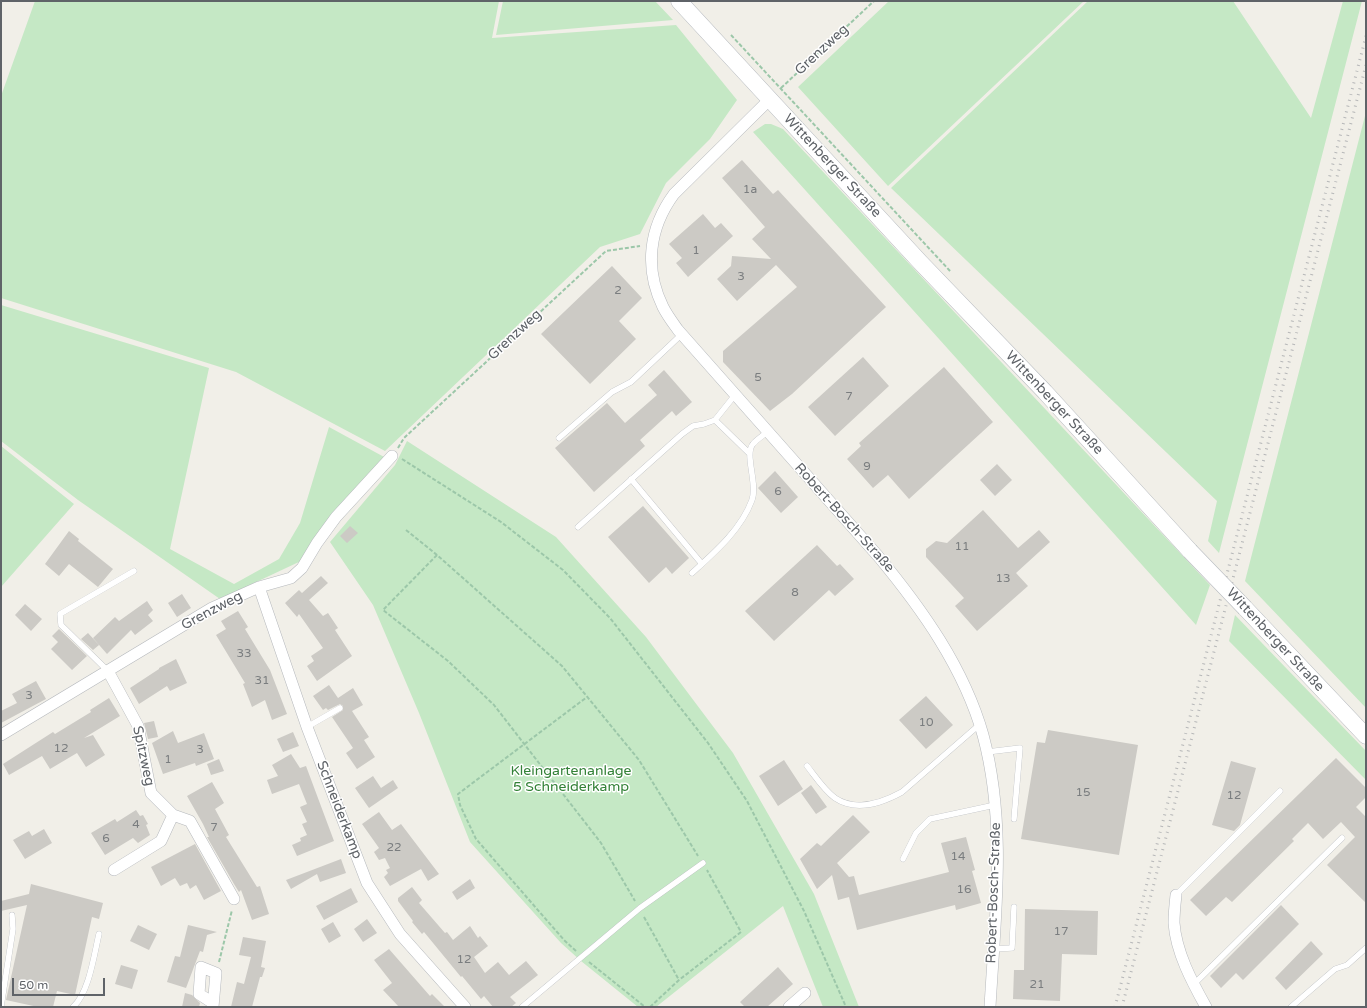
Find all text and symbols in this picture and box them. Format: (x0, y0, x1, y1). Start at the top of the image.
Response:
street label: Grenzweg (792, 21, 852, 79)
street label: Wittenberger Straße (780, 111, 884, 221)
house number: 1a (743, 183, 757, 197)
house number: 1 (692, 244, 700, 258)
house number: 3 (737, 270, 745, 284)
house number: 2 (614, 284, 622, 298)
street label: Grenzweg (485, 306, 545, 364)
street label: Wittenberger Straße (1002, 348, 1106, 458)
house number: 5 (754, 371, 762, 385)
house number: 7 (845, 390, 853, 404)
street label: Robert-Bosch-Straße (790, 460, 898, 576)
house number: 9 (863, 460, 871, 474)
house number: 6 (774, 485, 782, 499)
house number: 11 (954, 540, 970, 554)
house number: 13 (995, 572, 1011, 586)
street label: Wittenberger Straße (1223, 585, 1327, 695)
house number: 8 (791, 586, 799, 600)
street label: Grenzweg (179, 588, 245, 634)
house number: 33 (236, 647, 252, 661)
house number: 31 (254, 674, 270, 688)
house number: 3 (25, 689, 33, 703)
house number: 10 (918, 716, 934, 730)
street label: Spitzweg (128, 724, 158, 788)
house number: 12 (53, 742, 69, 756)
house number: 3 (196, 743, 204, 757)
house number: 1 (164, 753, 172, 767)
street label: Schneiderkamp (313, 759, 365, 861)
park label: Kleingartenanlage 5 Schneiderkamp (510, 763, 632, 796)
house number: 15 (1075, 786, 1091, 800)
house number: 12 (1226, 789, 1242, 803)
house number: 4 (132, 818, 140, 832)
house number: 7 (210, 821, 218, 835)
street label: Robert-Bosch-Straße (983, 822, 1005, 964)
house number: 6 (102, 832, 110, 846)
house number: 22 (386, 841, 402, 855)
house number: 14 (950, 850, 966, 864)
house number: 16 (956, 883, 972, 897)
house number: 17 (1053, 925, 1069, 939)
house number: 12 (456, 953, 472, 967)
scale bar (14, 970, 107, 996)
text: 50 m (19, 978, 48, 992)
house number: 21 (1029, 978, 1045, 992)

